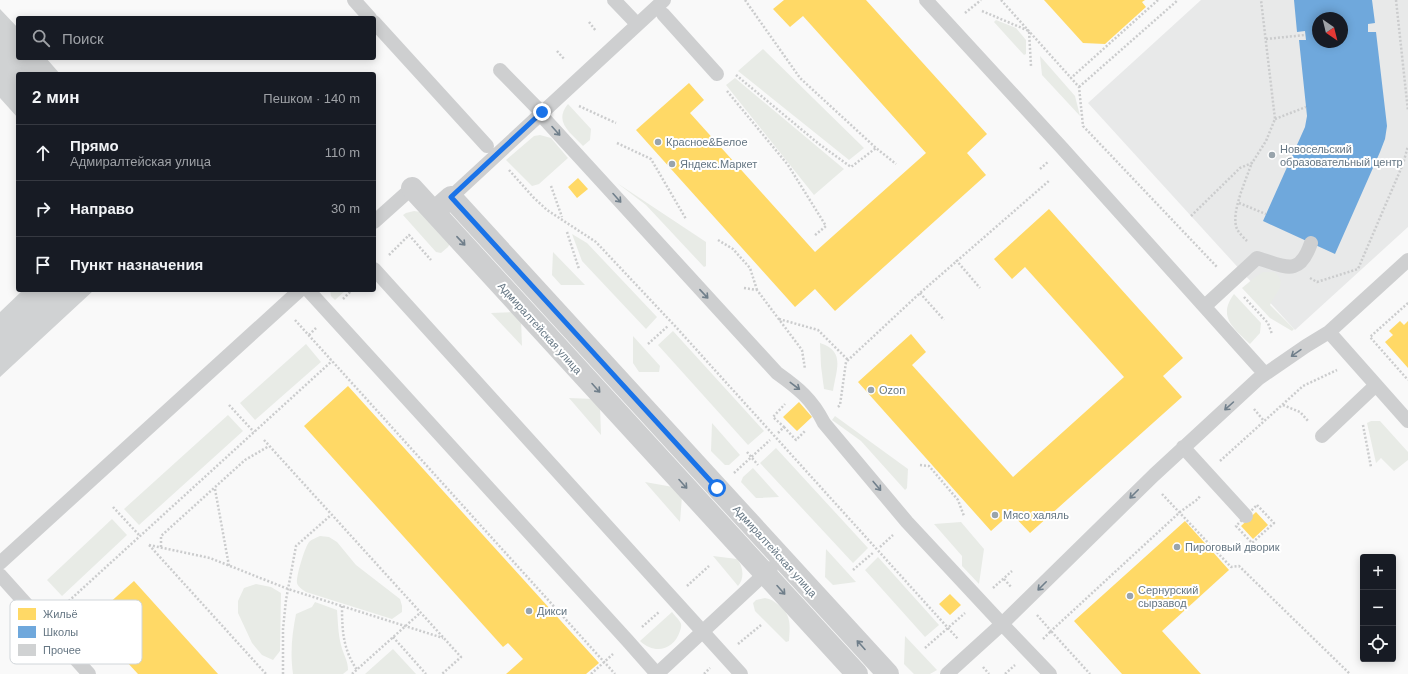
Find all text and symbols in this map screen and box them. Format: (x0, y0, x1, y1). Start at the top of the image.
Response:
north arrow (1312, 12, 1348, 48)
search box (16, 16, 376, 60)
icon: search (30, 27, 52, 49)
text: Поиск (62, 30, 104, 47)
text: 2 мин (32, 88, 79, 107)
text: Пешком · 140 m (263, 91, 360, 106)
route end (533, 103, 551, 121)
one-way arrow (551, 126, 561, 136)
place label: Красное&Белое (666, 136, 748, 148)
text: Прямо (70, 137, 119, 154)
marker: Красное&Белое (653, 137, 663, 147)
icon: ahead (32, 142, 54, 164)
place label: Новосельский образовательный центр (1280, 143, 1403, 168)
text: 110 m (325, 145, 360, 160)
marker: Новосельский образовательный центр (1267, 150, 1277, 160)
text: Адмиралтейская улица (70, 154, 211, 169)
place label: Яндекс.Маркет (680, 158, 757, 170)
marker: Яндекс.Маркет (667, 159, 677, 169)
one-way arrow (612, 193, 621, 203)
icon: right (32, 198, 54, 220)
text: Направо (70, 200, 134, 217)
text: 30 m (331, 201, 360, 216)
one-way arrow (456, 236, 465, 246)
icon: arrive (32, 254, 54, 276)
text: Пункт назначения (70, 256, 203, 273)
street label: Адмиралтейская улица (496, 280, 585, 377)
one-way arrow (700, 288, 709, 299)
one-way arrow (1291, 349, 1302, 357)
one-way arrow (790, 382, 801, 390)
one-way arrow (591, 383, 600, 393)
place label: Ozon (879, 384, 905, 396)
marker: Ozon (866, 385, 876, 395)
one-way arrow (1224, 401, 1234, 410)
one-way arrow (679, 479, 688, 489)
route start (708, 479, 726, 497)
one-way arrow (872, 481, 881, 492)
one-way arrow (1129, 489, 1139, 499)
street label: Адмиралтейская улица (731, 503, 820, 600)
place label: Мясо халяль (1003, 509, 1069, 521)
marker: Мясо халяль (990, 510, 1000, 520)
place label: Пироговый дворик (1185, 541, 1280, 553)
marker: Пироговый дворик (1172, 542, 1182, 552)
map controls (1360, 554, 1396, 662)
button: + (1360, 554, 1396, 590)
one-way arrow (1037, 581, 1047, 591)
place label: Сернурский сырзавод (1138, 584, 1198, 609)
one-way arrow (776, 585, 785, 596)
button: − (1360, 590, 1396, 626)
marker: Сернурский сырзавод (1125, 591, 1135, 601)
legend (10, 600, 142, 664)
place label: Дикси (537, 605, 567, 617)
marker: Дикси (524, 606, 534, 616)
text: Жильё (43, 608, 78, 620)
text: Школы (43, 626, 78, 638)
button: locate (1360, 626, 1396, 662)
one-way arrow (857, 640, 866, 650)
text: Прочее (43, 644, 81, 656)

